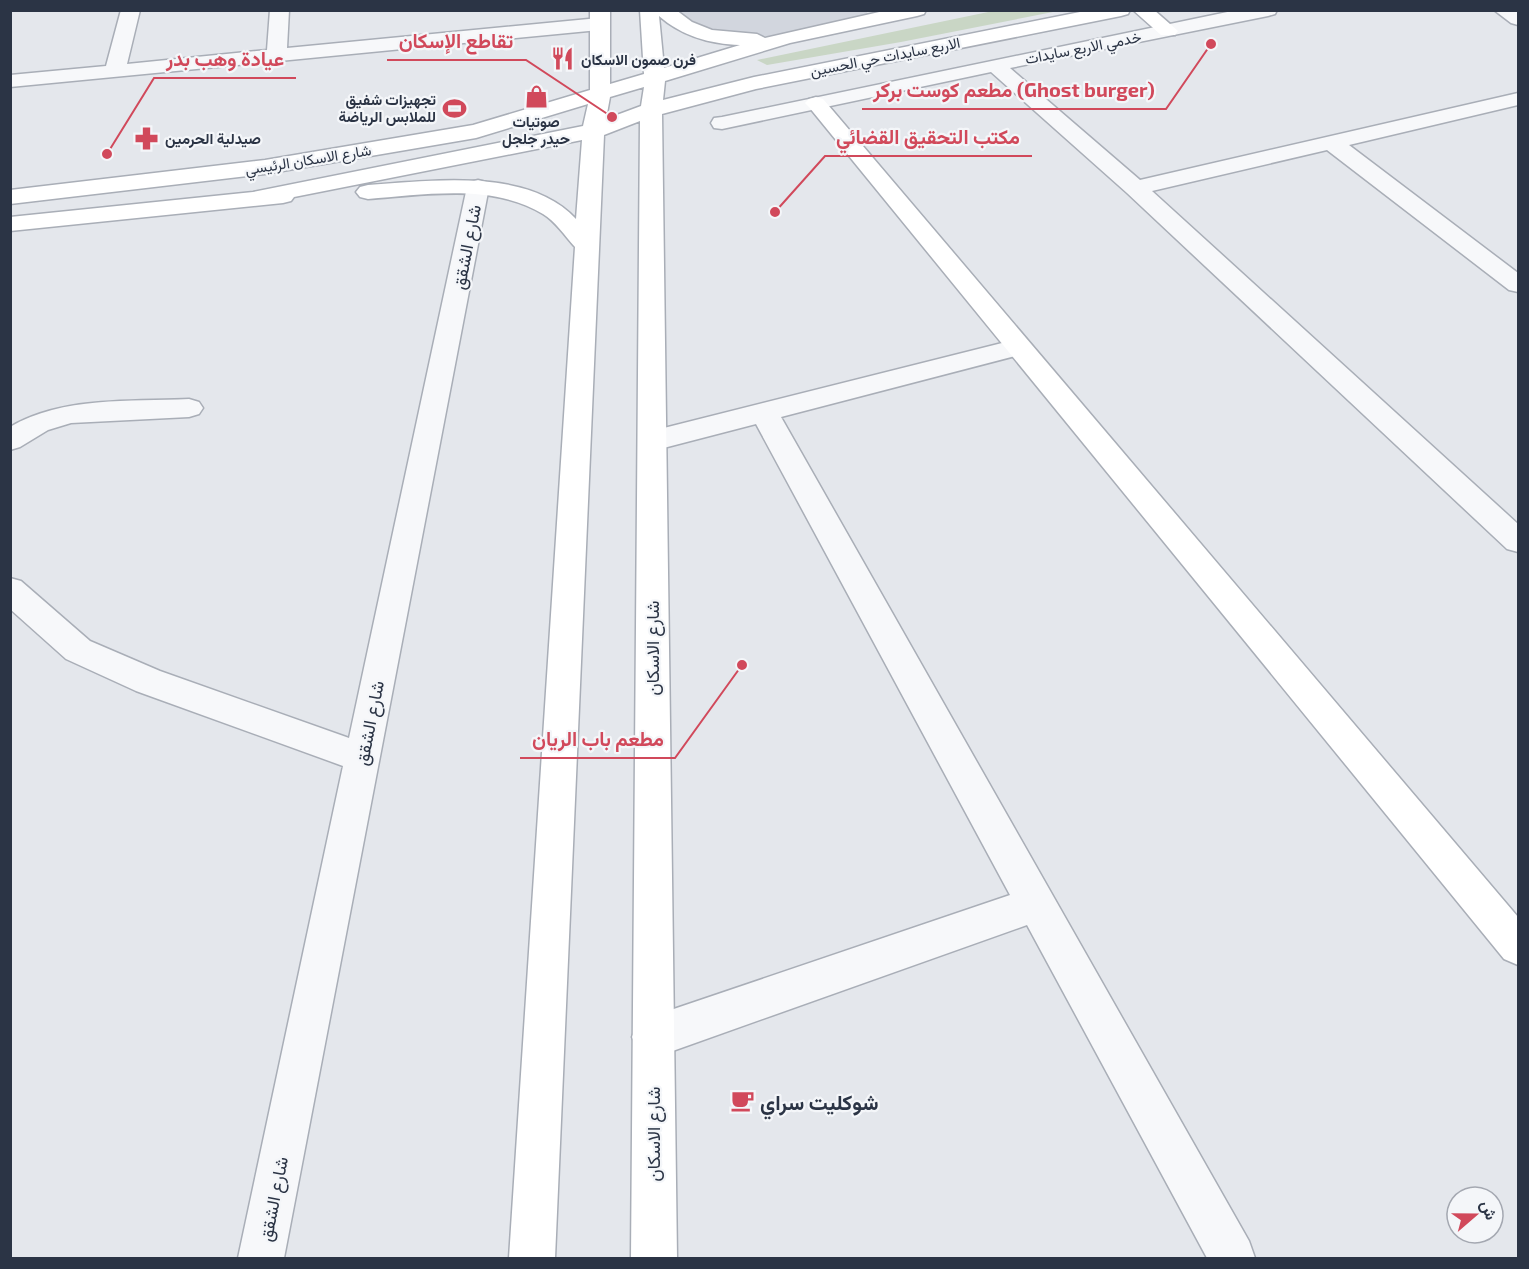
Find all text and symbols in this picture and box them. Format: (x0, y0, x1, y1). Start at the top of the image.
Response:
callout: تقاطع الإسكان (387, 22, 526, 60)
street label: خدمي الاربع سايدات (1023, 27, 1144, 72)
text: تقاطع الإسكان (399, 28, 513, 55)
street label: الاربع سايدات حي الحسين (808, 33, 963, 84)
callout: عيادة وهب بدر (154, 40, 296, 78)
text: عيادة وهب بدر (165, 46, 284, 72)
restaurant icon: فرن صمون الاسكان (550, 46, 576, 72)
place label: فرن صمون الاسكان (581, 50, 696, 69)
callout: مطعم كوست بركر (Ghost burger) (862, 71, 1166, 109)
text: مطعم كوست بركر (Ghost burger) (872, 77, 1155, 103)
shop icon: صوتيات حيدر جلجل (523, 84, 549, 110)
place label: تجهيزات شفيق للملابس الرياضة (338, 90, 436, 126)
sports icon: تجهيزات شفيق للملابس الرياضة (441, 95, 467, 121)
place label: صوتيات حيدر جلجل (502, 112, 570, 148)
callout: مكتب التحقيق القضائي (825, 118, 1032, 156)
text: مكتب التحقيق القضائي (836, 124, 1020, 154)
pharmacy icon: صيدلية الحرمين (134, 125, 160, 151)
place label: صيدلية الحرمين (165, 129, 261, 148)
street label: شارع الاسكان الرئيسي (244, 140, 373, 183)
street label: شارع الشقق (447, 203, 487, 292)
street label: شارع الاسكان (641, 601, 665, 695)
street label: شارع الشقق (350, 679, 390, 768)
callout: مطعم باب الريان (520, 720, 675, 758)
text: مطعم باب الريان (532, 726, 664, 752)
street label: شارع الاسكان (642, 1087, 666, 1181)
cafe icon: شوكليت سراي (729, 1088, 755, 1114)
place label: شوكليت سراي (760, 1089, 879, 1120)
street label: شارع الشقق (254, 1155, 294, 1244)
north arrow (1445, 1185, 1505, 1245)
text: ش (1476, 1197, 1502, 1222)

